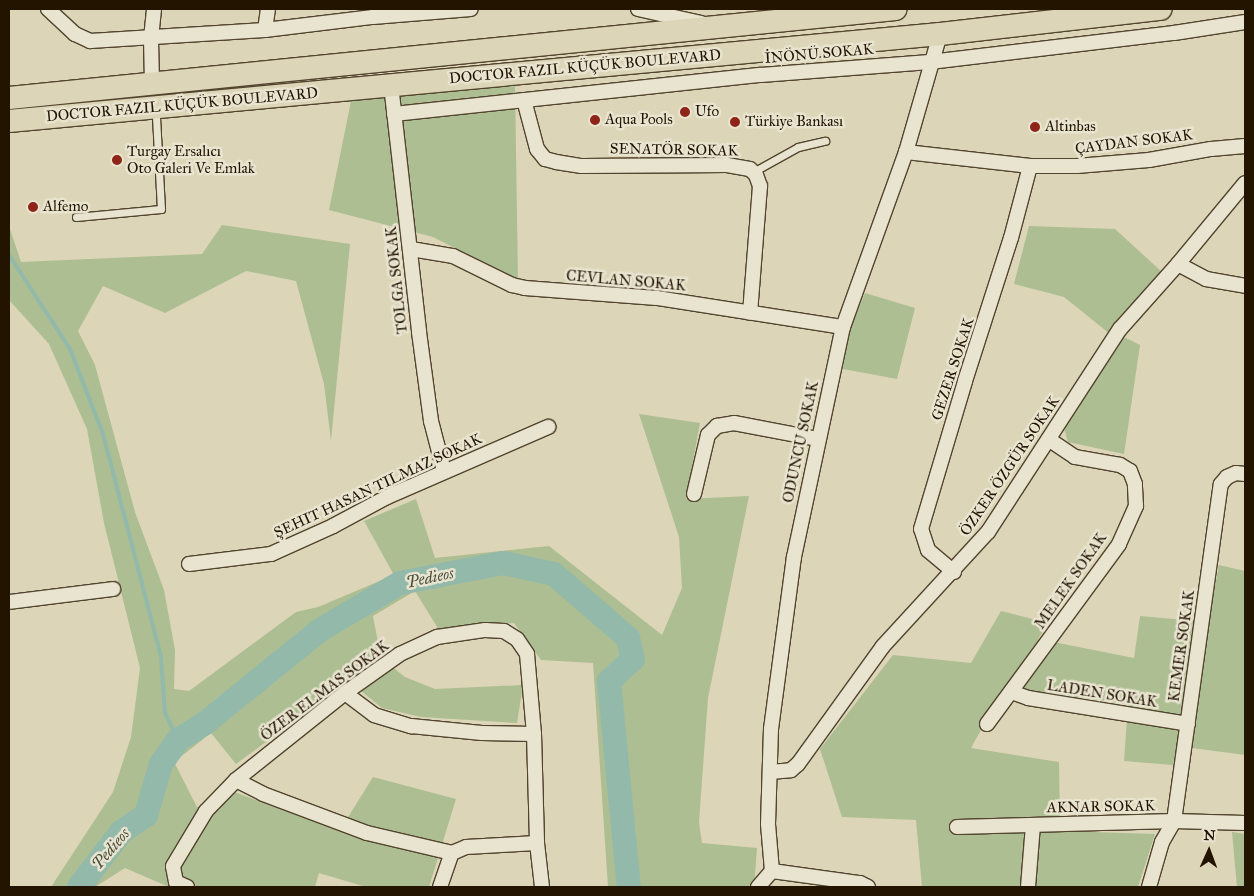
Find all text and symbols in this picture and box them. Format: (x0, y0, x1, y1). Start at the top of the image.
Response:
street label: İNÖNÜ SOKAK (764, 40, 874, 68)
street label: DOCTOR FAZIL KÜÇÜK BOULEVARD (448, 46, 722, 88)
street label: DOCTOR FAZIL KÜÇÜK BOULEVARD (45, 84, 319, 126)
place label: Ufo (695, 103, 719, 121)
marker: Ufo (679, 106, 691, 118)
place label: Aqua Pools (605, 111, 673, 129)
place label: Türkiye Bankası (745, 113, 843, 131)
marker: Aqua Pools (589, 114, 601, 126)
marker: Türkiye Bankası (729, 116, 741, 128)
place label: Altinbas (1045, 118, 1096, 136)
marker: Altinbas (1029, 121, 1041, 133)
street label: ÇAYDAN SOKAK (1074, 126, 1194, 158)
street label: SENATÖR SOKAK (610, 140, 738, 160)
place label: Turgay Ersalıcı Oto Galeri Ve Emlak (127, 142, 255, 177)
marker: Turgay Ersalıcı Oto Galeri Ve Emlak (111, 154, 123, 166)
place label: Alfemo (43, 198, 89, 216)
marker: Alfemo (27, 201, 39, 213)
street label: TOLGA SOKAK (382, 225, 412, 335)
street label: CEVLAN SOKAK (565, 267, 687, 295)
street label: GEZER SOKAK (928, 315, 978, 423)
street label: ODUNCU SOKAK (779, 379, 823, 505)
street label: ÖZKER ÖZGÜR SOKAK (957, 393, 1063, 539)
street label: ŞEHIT HASAN TILMAZ SOKAK (271, 430, 485, 542)
street label: MELEK SOKAK (1031, 529, 1111, 633)
water label: Pedieos (405, 564, 455, 592)
street label: KEMER SOKAK (1165, 589, 1199, 703)
street label: ÖZER ELMAS SOKAK (257, 637, 393, 745)
street label: LADEN SOKAK (1046, 676, 1158, 712)
street label: AKNAR SOKAK (1047, 797, 1155, 817)
water label: Pedieos (88, 825, 134, 873)
north arrow (1184, 826, 1234, 876)
text: N (1203, 827, 1216, 844)

